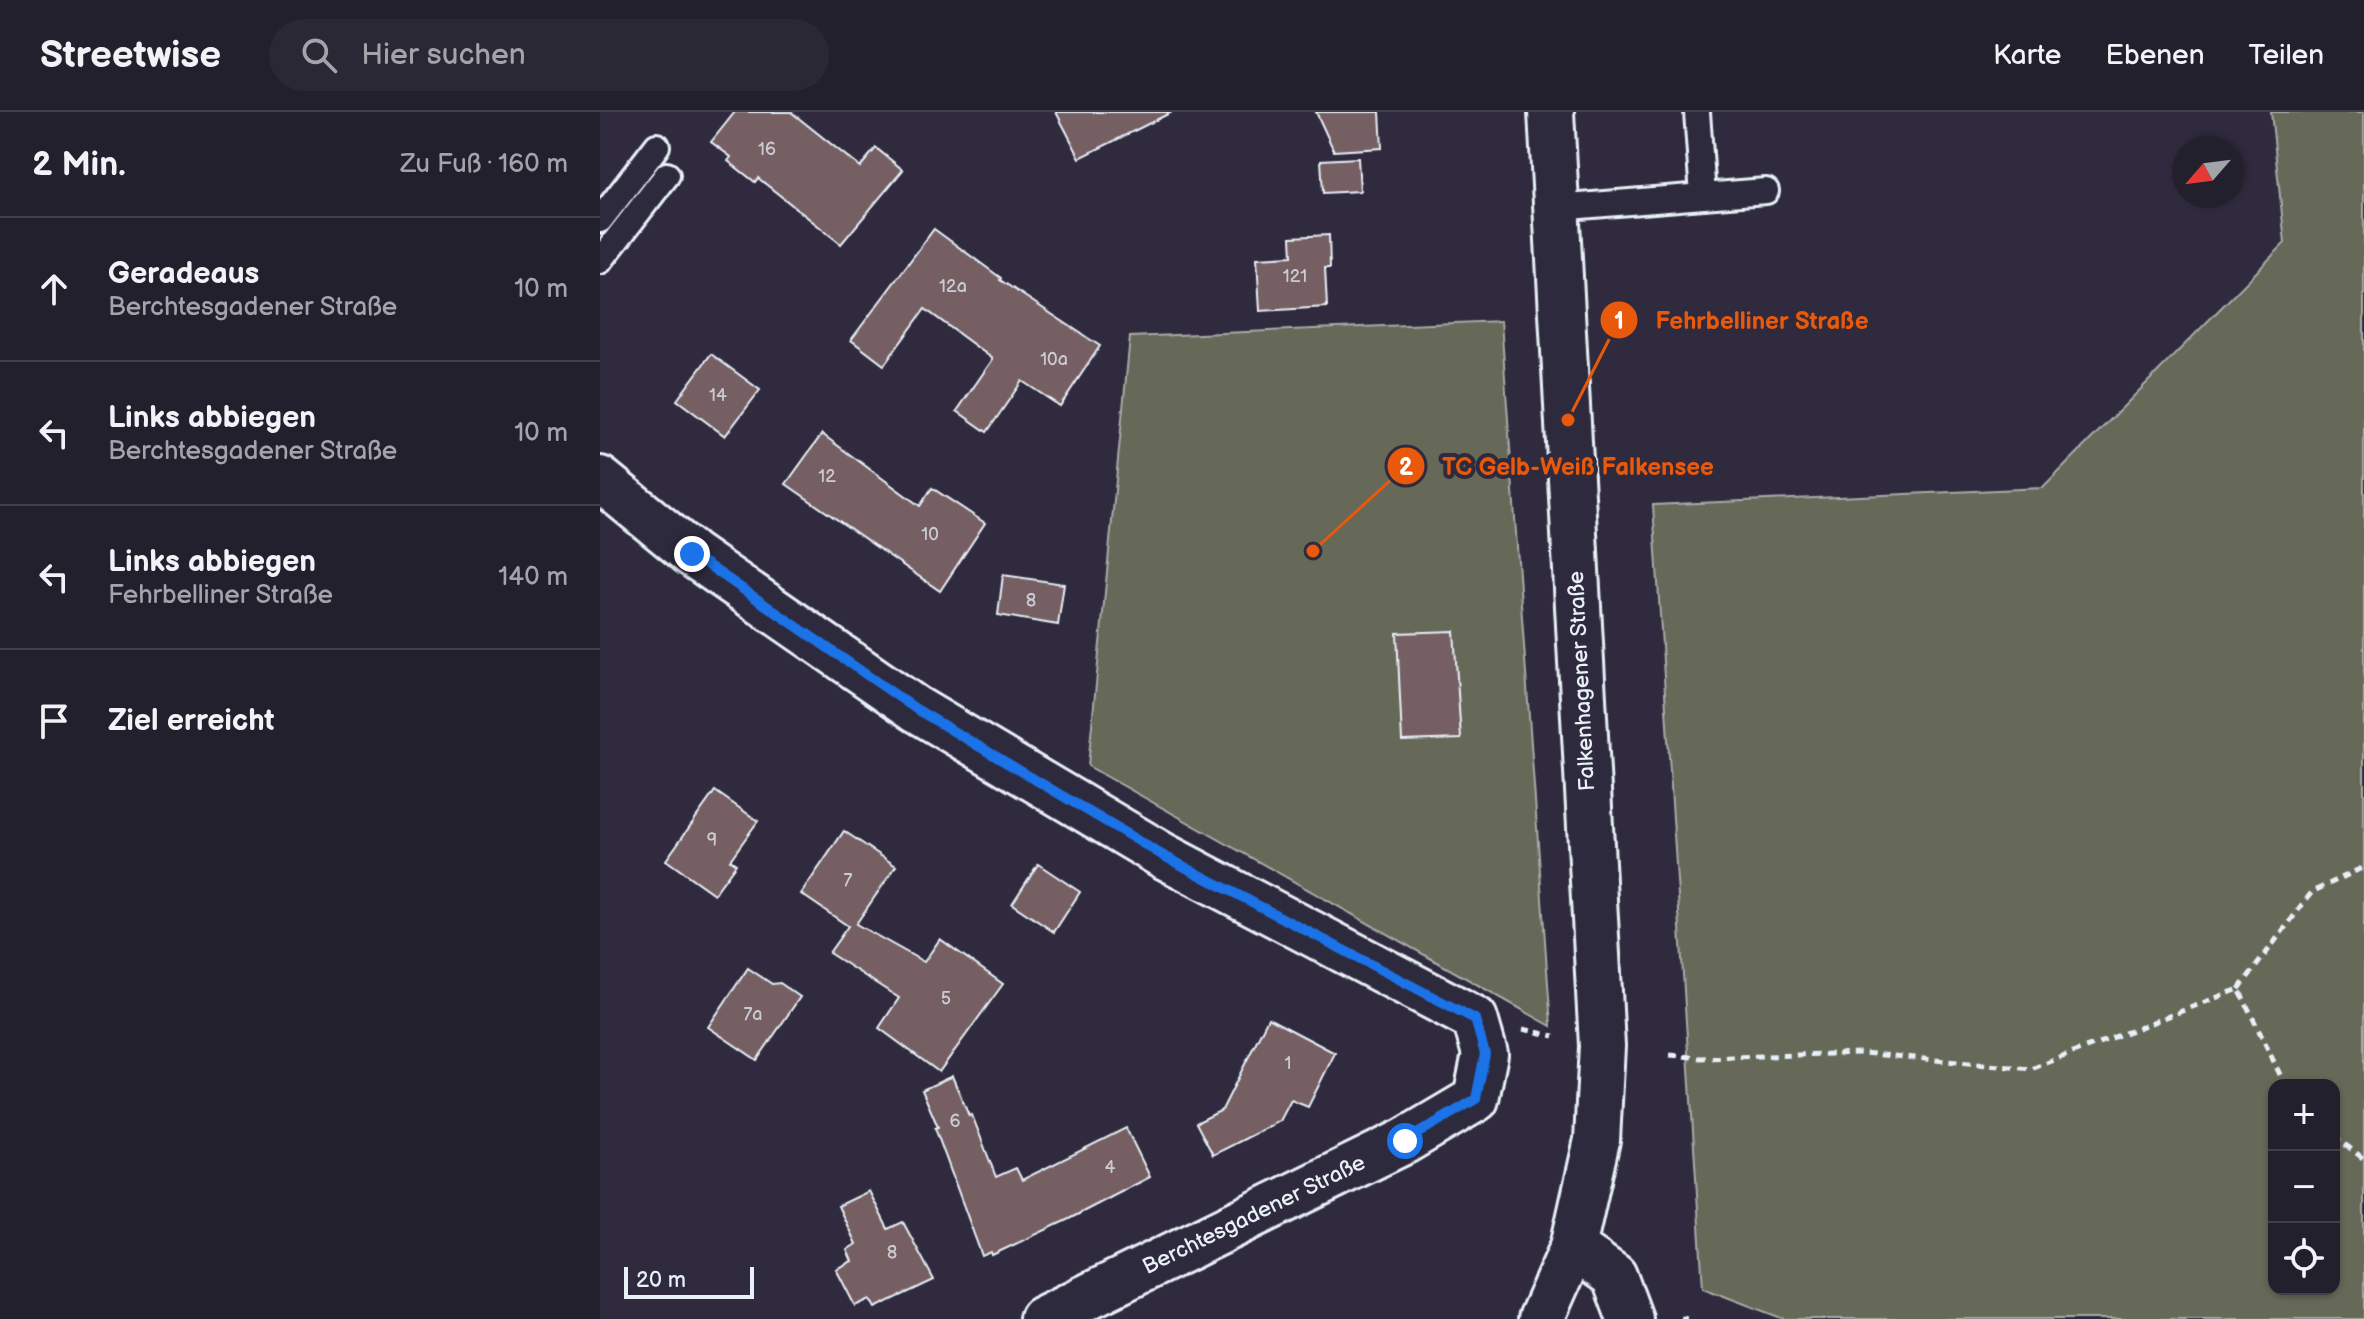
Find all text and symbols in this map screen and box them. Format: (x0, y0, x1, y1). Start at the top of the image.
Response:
search box (269, 19, 829, 91)
text: Streetwise (40, 33, 221, 78)
icon: search (297, 33, 341, 77)
text: Hier suchen (361, 37, 526, 73)
text: Karte (1993, 39, 2061, 72)
text: Ebenen (2105, 39, 2205, 72)
text: Teilen (2249, 39, 2324, 72)
north arrow (2172, 136, 2244, 208)
house number: 16 (758, 139, 776, 160)
text: 2 Min. (32, 144, 126, 185)
text: Zu Fuß · 160 m (400, 149, 568, 180)
text: Geradeaus (108, 256, 259, 292)
house number: 121 (1283, 266, 1307, 287)
icon: ahead (32, 267, 76, 311)
text: 10 m (514, 274, 568, 305)
house number: 12a (939, 276, 967, 297)
text: Berchtesgadener Straße (108, 292, 397, 323)
callout: Fehrbelliner Straße (1599, 296, 1884, 344)
text: 1 (1614, 307, 1624, 336)
text: Fehrbelliner Straße (1656, 307, 1869, 336)
house number: 10a (1040, 349, 1068, 370)
house number: 14 (709, 385, 727, 406)
text: Links abbiegen (108, 400, 316, 436)
icon: left (32, 411, 76, 455)
text: 10 m (514, 418, 568, 449)
text: Berchtesgadener Straße (108, 436, 397, 467)
callout: TC Gelb-Weiß Falkensee (1386, 442, 1730, 490)
text: 2 (1399, 453, 1414, 482)
text: TC Gelb-Weiß Falkensee (1442, 453, 1714, 482)
house number: 12 (818, 466, 836, 487)
house number: 10 (921, 524, 939, 545)
route end (674, 536, 710, 572)
text: Links abbiegen (108, 544, 316, 580)
icon: left (32, 555, 76, 599)
text: 140 m (498, 562, 568, 593)
street label: Falkenhagener Straße (1563, 570, 1601, 792)
text: Fehrbelliner Straße (108, 580, 333, 611)
house number: 8 (1026, 590, 1036, 611)
icon: arrive (32, 699, 76, 743)
text: Ziel erreicht (108, 703, 275, 739)
house number: 9 (707, 830, 717, 851)
house number: 7 (844, 870, 853, 891)
house number: 5 (941, 988, 951, 1009)
house number: 7a (743, 1004, 763, 1025)
house number: 1 (1285, 1053, 1291, 1074)
map controls (2268, 1079, 2340, 1295)
button: + (2268, 1079, 2340, 1151)
house number: 6 (950, 1111, 961, 1132)
route start (1387, 1123, 1423, 1159)
street label: Berchtesgadener Straße (1138, 1149, 1370, 1281)
button: − (2268, 1151, 2340, 1223)
house number: 4 (1105, 1157, 1116, 1178)
button: locate (2268, 1223, 2340, 1295)
house number: 8 (887, 1242, 897, 1263)
scale bar (624, 1263, 754, 1299)
text: 20 m (636, 1267, 686, 1294)

